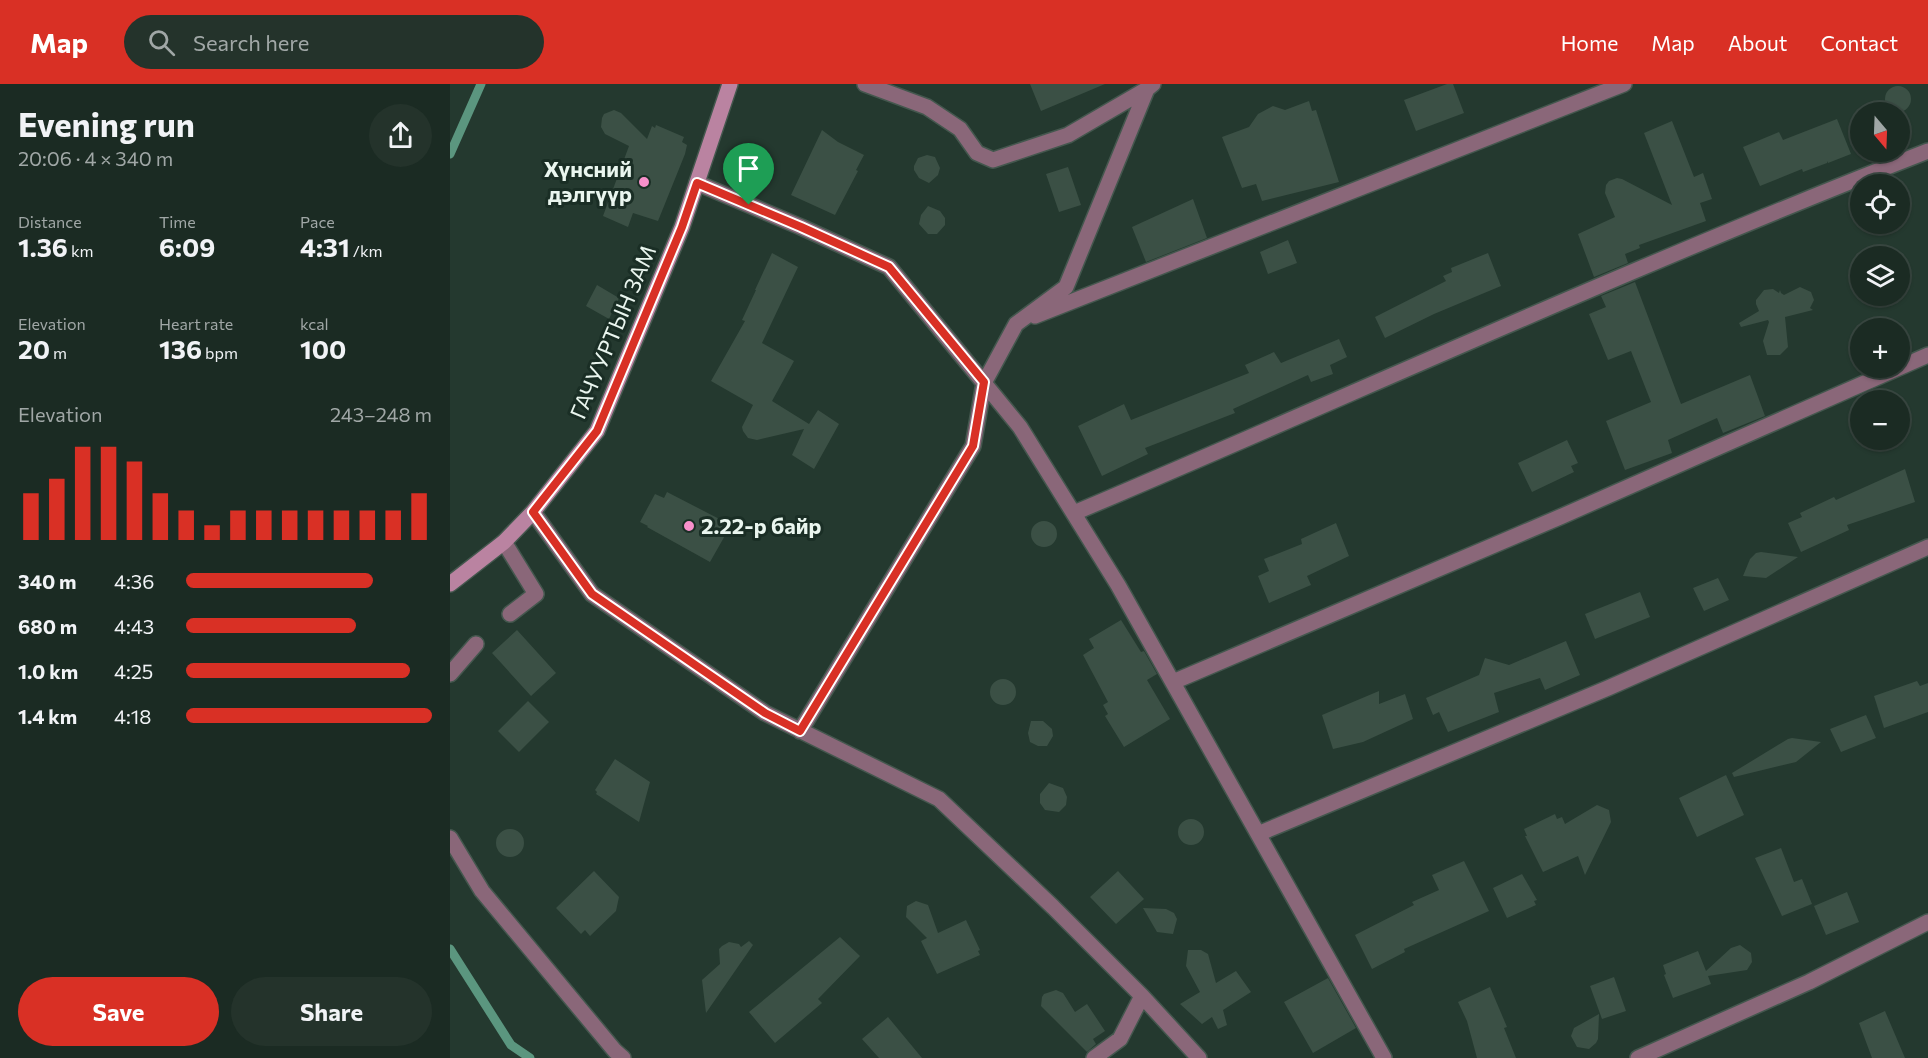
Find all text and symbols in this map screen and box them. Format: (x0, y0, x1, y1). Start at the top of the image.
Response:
search box (124, 15, 544, 69)
text: Map (30, 25, 88, 59)
icon: search (145, 26, 178, 59)
text: Search here (193, 29, 309, 56)
text: Home (1561, 30, 1618, 55)
text: Map (1651, 30, 1695, 55)
text: About (1728, 30, 1787, 55)
text: Contact (1820, 30, 1898, 55)
north arrow (1850, 102, 1910, 162)
map controls (1850, 102, 1910, 450)
text: Evening run (18, 103, 195, 144)
button: share (369, 104, 432, 167)
pin (723, 143, 774, 205)
text: 20:06 · 4 × 340 m (18, 146, 173, 170)
icon: arrive (732, 152, 765, 185)
place label: Хүнсний дэлгүүр (544, 155, 632, 207)
button: locate (1850, 174, 1910, 234)
marker: Хүнсний дэлгүүр (637, 175, 651, 189)
text: Distance (18, 212, 82, 231)
text: Time (159, 212, 196, 231)
text: Pace (300, 212, 335, 231)
text: 1.36 (18, 231, 68, 262)
text: 6:09 (159, 231, 215, 262)
text: 4:31 (300, 231, 350, 262)
text: km (68, 241, 94, 260)
text: /km (350, 241, 383, 260)
street label: ГАЧУУРТЫН ЗАМ (564, 241, 661, 423)
button: layers (1850, 246, 1910, 306)
text: Elevation (18, 314, 86, 333)
text: Heart rate (159, 314, 233, 333)
text: kcal (300, 314, 329, 333)
button: + (1850, 318, 1910, 378)
text: 20 (18, 333, 50, 364)
text: 136 (159, 333, 202, 364)
text: 100 (300, 333, 346, 364)
text: m (50, 343, 67, 362)
text: bpm (202, 343, 238, 362)
button: − (1850, 390, 1910, 450)
text: Elevation (18, 402, 103, 426)
text: 243–248 m (330, 402, 432, 426)
place label: 2.22-р байр (701, 512, 821, 539)
marker: 2.22-р байр (682, 519, 696, 533)
text: 340 m (18, 569, 76, 593)
text: 4:36 (114, 569, 154, 593)
text: 680 m (18, 614, 77, 638)
text: 4:43 (114, 614, 154, 638)
text: 1.0 km (18, 659, 78, 683)
text: 4:25 (114, 659, 153, 683)
text: 1.4 km (18, 704, 77, 728)
text: 4:18 (114, 704, 151, 728)
button: Save (18, 977, 219, 1046)
button: Share (231, 977, 432, 1046)

